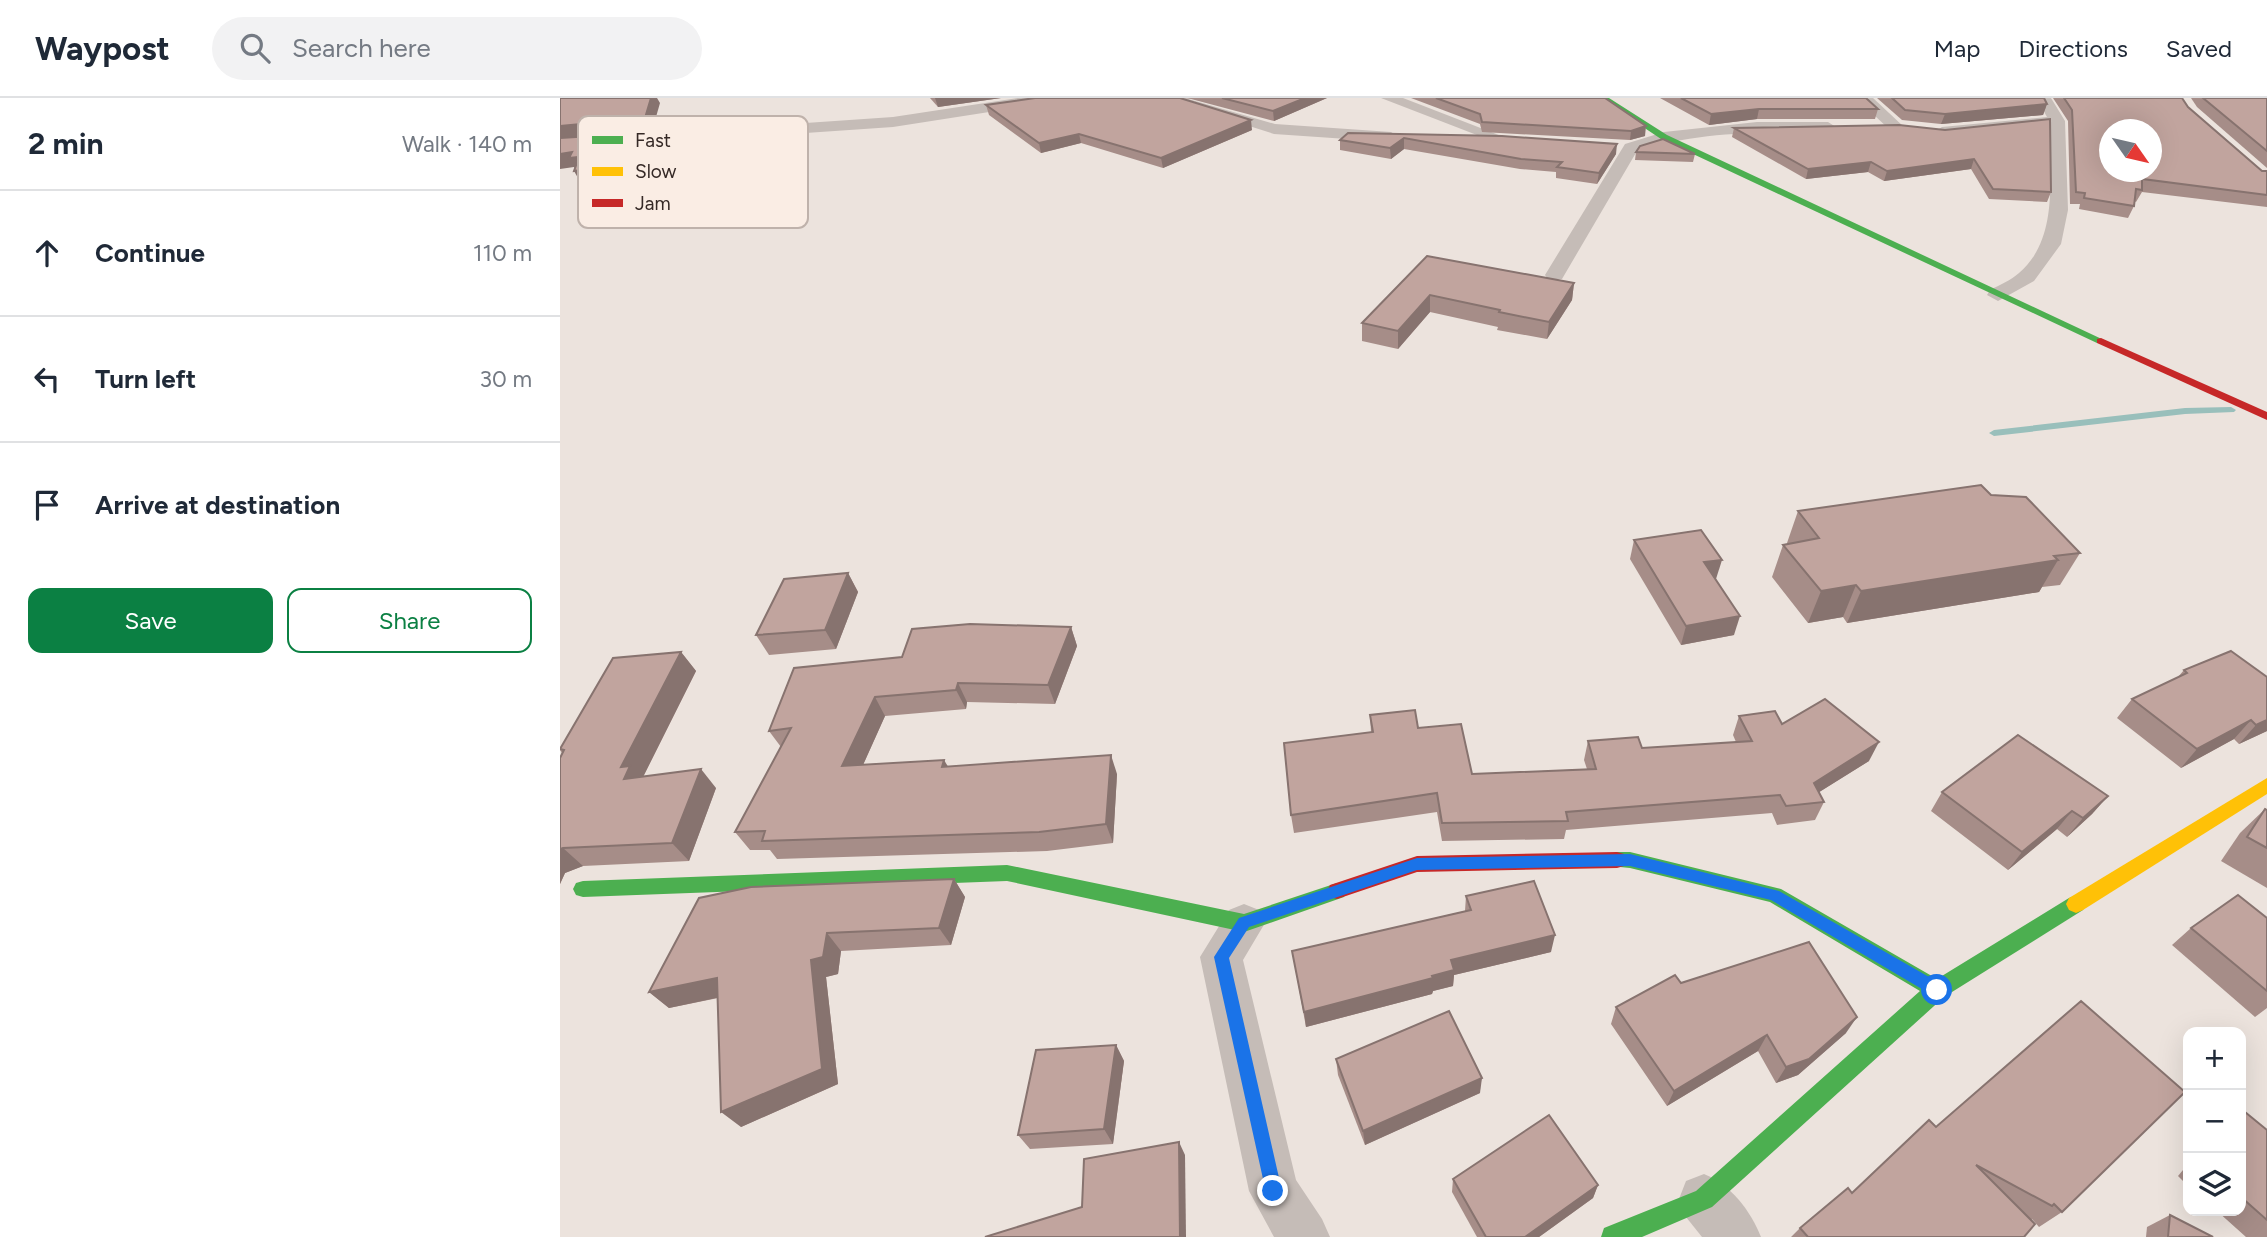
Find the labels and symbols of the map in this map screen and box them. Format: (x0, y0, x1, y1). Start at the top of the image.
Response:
legend (578, 116, 808, 228)
north arrow (2099, 119, 2162, 182)
text: Fast (635, 129, 671, 152)
text: Slow (635, 160, 677, 183)
text: Jam (635, 192, 671, 215)
route start (1921, 974, 1952, 1005)
route end (1257, 1175, 1288, 1206)

